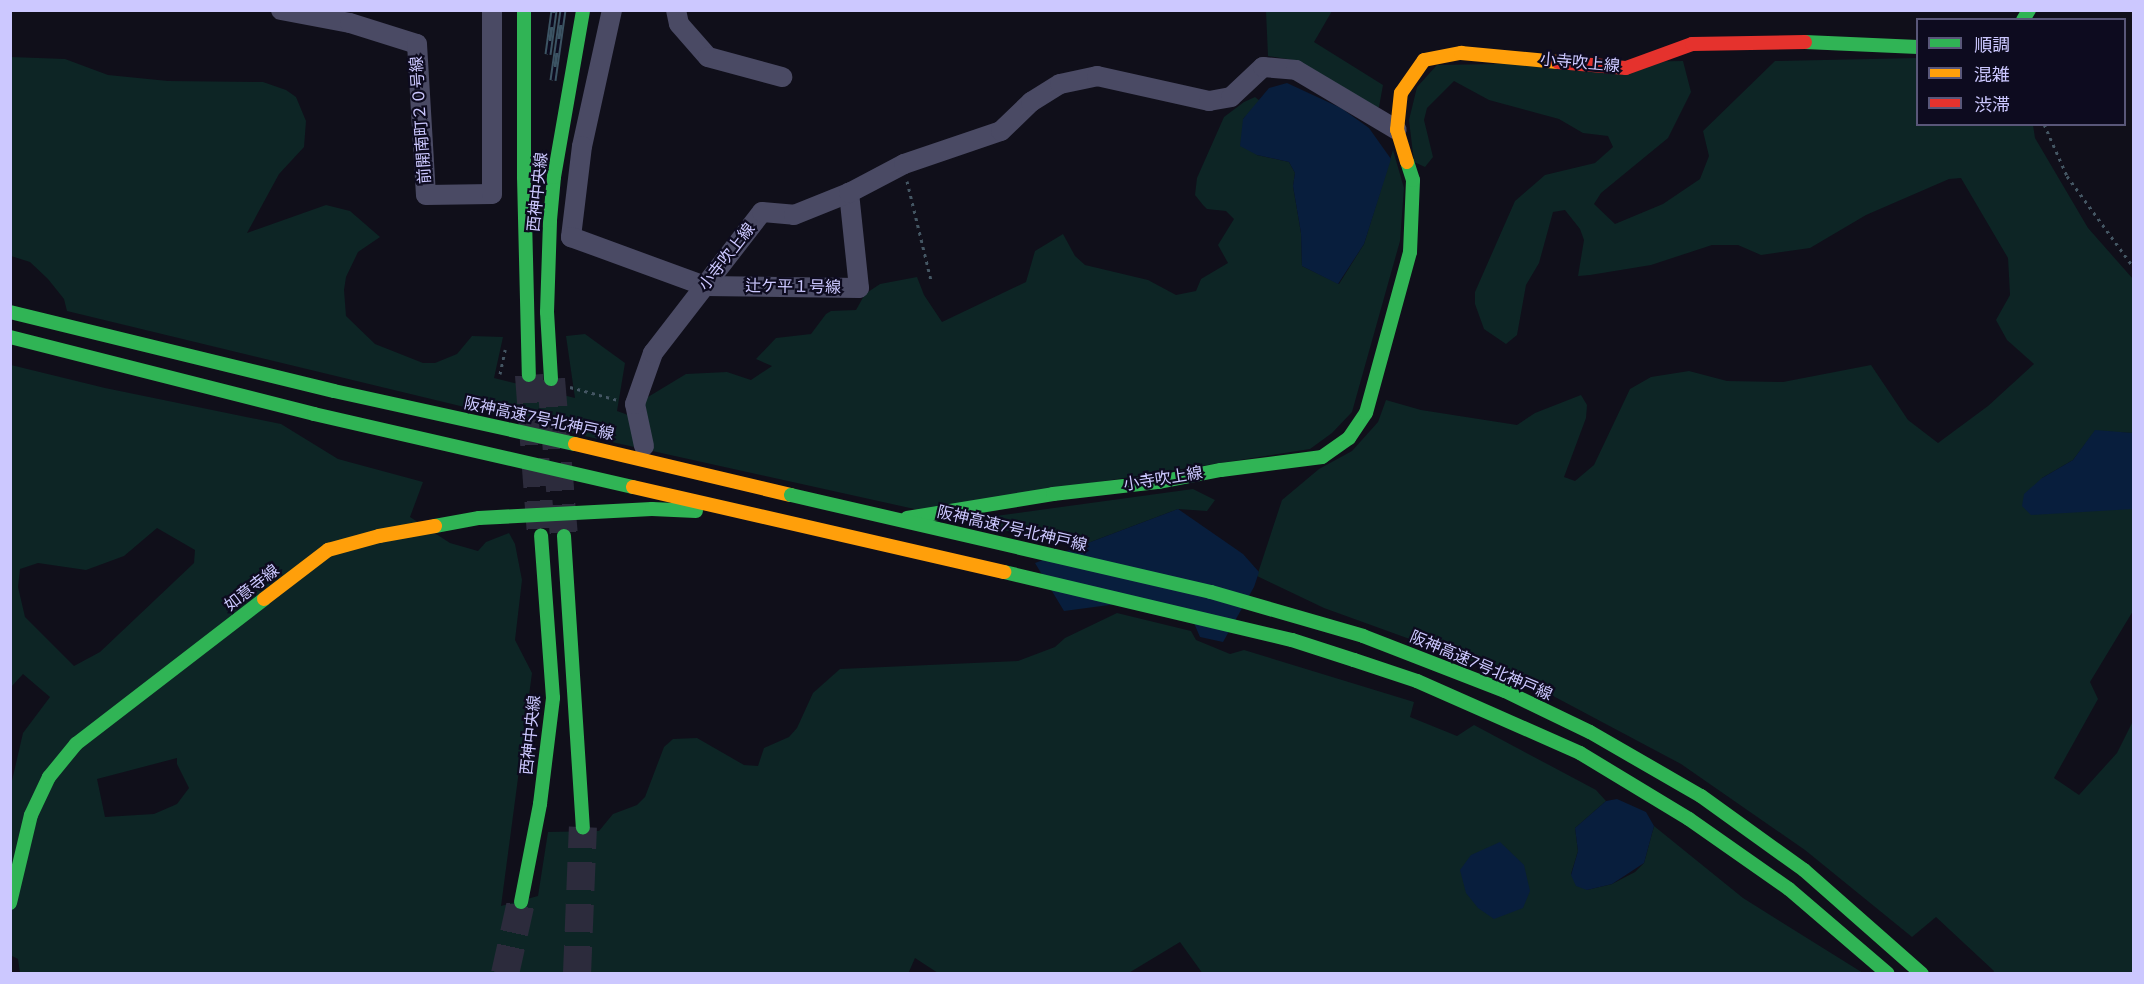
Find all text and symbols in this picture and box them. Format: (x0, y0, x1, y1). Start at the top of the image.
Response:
legend (1916, 18, 2126, 126)
text: 順調 (1974, 33, 2010, 56)
street label: 小寺吹上線 (1539, 50, 1621, 76)
street label: 前開南町２０号線 (407, 55, 435, 185)
text: 混雑 (1974, 63, 2010, 86)
text: 渋滞 (1974, 93, 2010, 116)
street label: 西神中央線 (524, 151, 552, 233)
street label: 小寺吹上線 (695, 220, 759, 294)
street label: 辻ケ平１号線 (745, 277, 841, 297)
street label: 阪神高速7号北神戸線 (462, 394, 616, 444)
street label: 小寺吹上線 (1122, 463, 1204, 495)
street label: 阪神高速7号北神戸線 (935, 502, 1089, 556)
street label: 如意寺線 (221, 561, 283, 615)
street label: 阪神高速7号北神戸線 (1407, 627, 1555, 705)
street label: 西神中央線 (517, 694, 545, 776)

